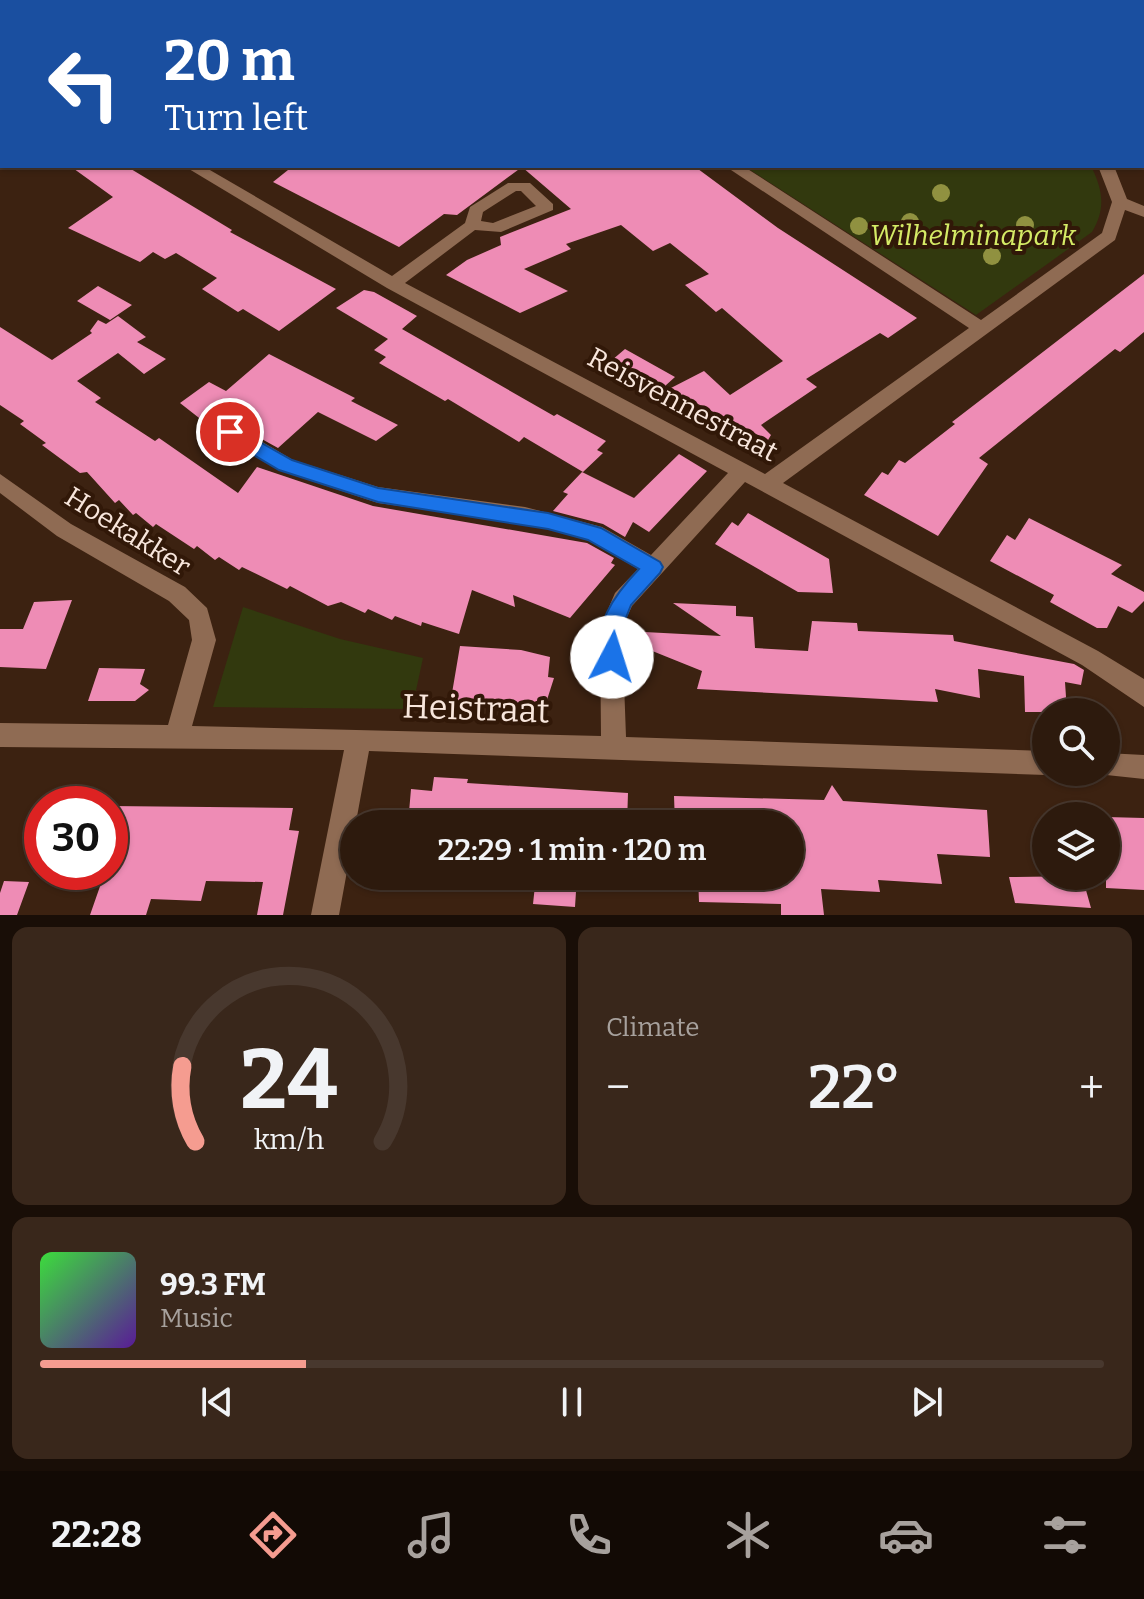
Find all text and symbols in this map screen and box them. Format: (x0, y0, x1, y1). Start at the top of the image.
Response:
text: 20 m (164, 28, 295, 95)
icon: left (32, 32, 136, 136)
text: Turn left (164, 96, 308, 140)
park label: Wilhelminapark (870, 219, 1077, 252)
street label: Reisvennestraat (582, 340, 783, 468)
pin (196, 398, 264, 466)
icon: arrive (208, 410, 252, 454)
street label: Hoekakker (59, 480, 197, 583)
position arrow (570, 615, 654, 699)
street label: Heistraat (402, 685, 550, 732)
map controls (1032, 698, 1120, 890)
button: search (1032, 698, 1120, 786)
speed limit sign: 30 (24, 786, 128, 890)
button: layers (1032, 802, 1120, 890)
text: 22:29 · 1 min · 120 m (438, 832, 706, 868)
text: Climate (606, 1012, 700, 1043)
text: 24 (240, 1030, 338, 1130)
text: 22° (808, 1052, 901, 1124)
text: − (606, 1061, 630, 1114)
text: + (1079, 1061, 1104, 1114)
text: km/h (254, 1122, 325, 1157)
text: 99.3 FM (160, 1267, 266, 1303)
text: Music (160, 1303, 233, 1334)
icon: previous (195, 1380, 239, 1424)
icon: pause (550, 1380, 594, 1424)
icon: next (905, 1380, 949, 1424)
icon: directions (245, 1507, 301, 1563)
icon: music (403, 1507, 459, 1563)
icon: phone (561, 1507, 617, 1563)
icon: climate (720, 1507, 776, 1563)
icon: car (878, 1507, 934, 1563)
icon: filters (1037, 1507, 1093, 1563)
text: 22:28 (51, 1513, 142, 1557)

